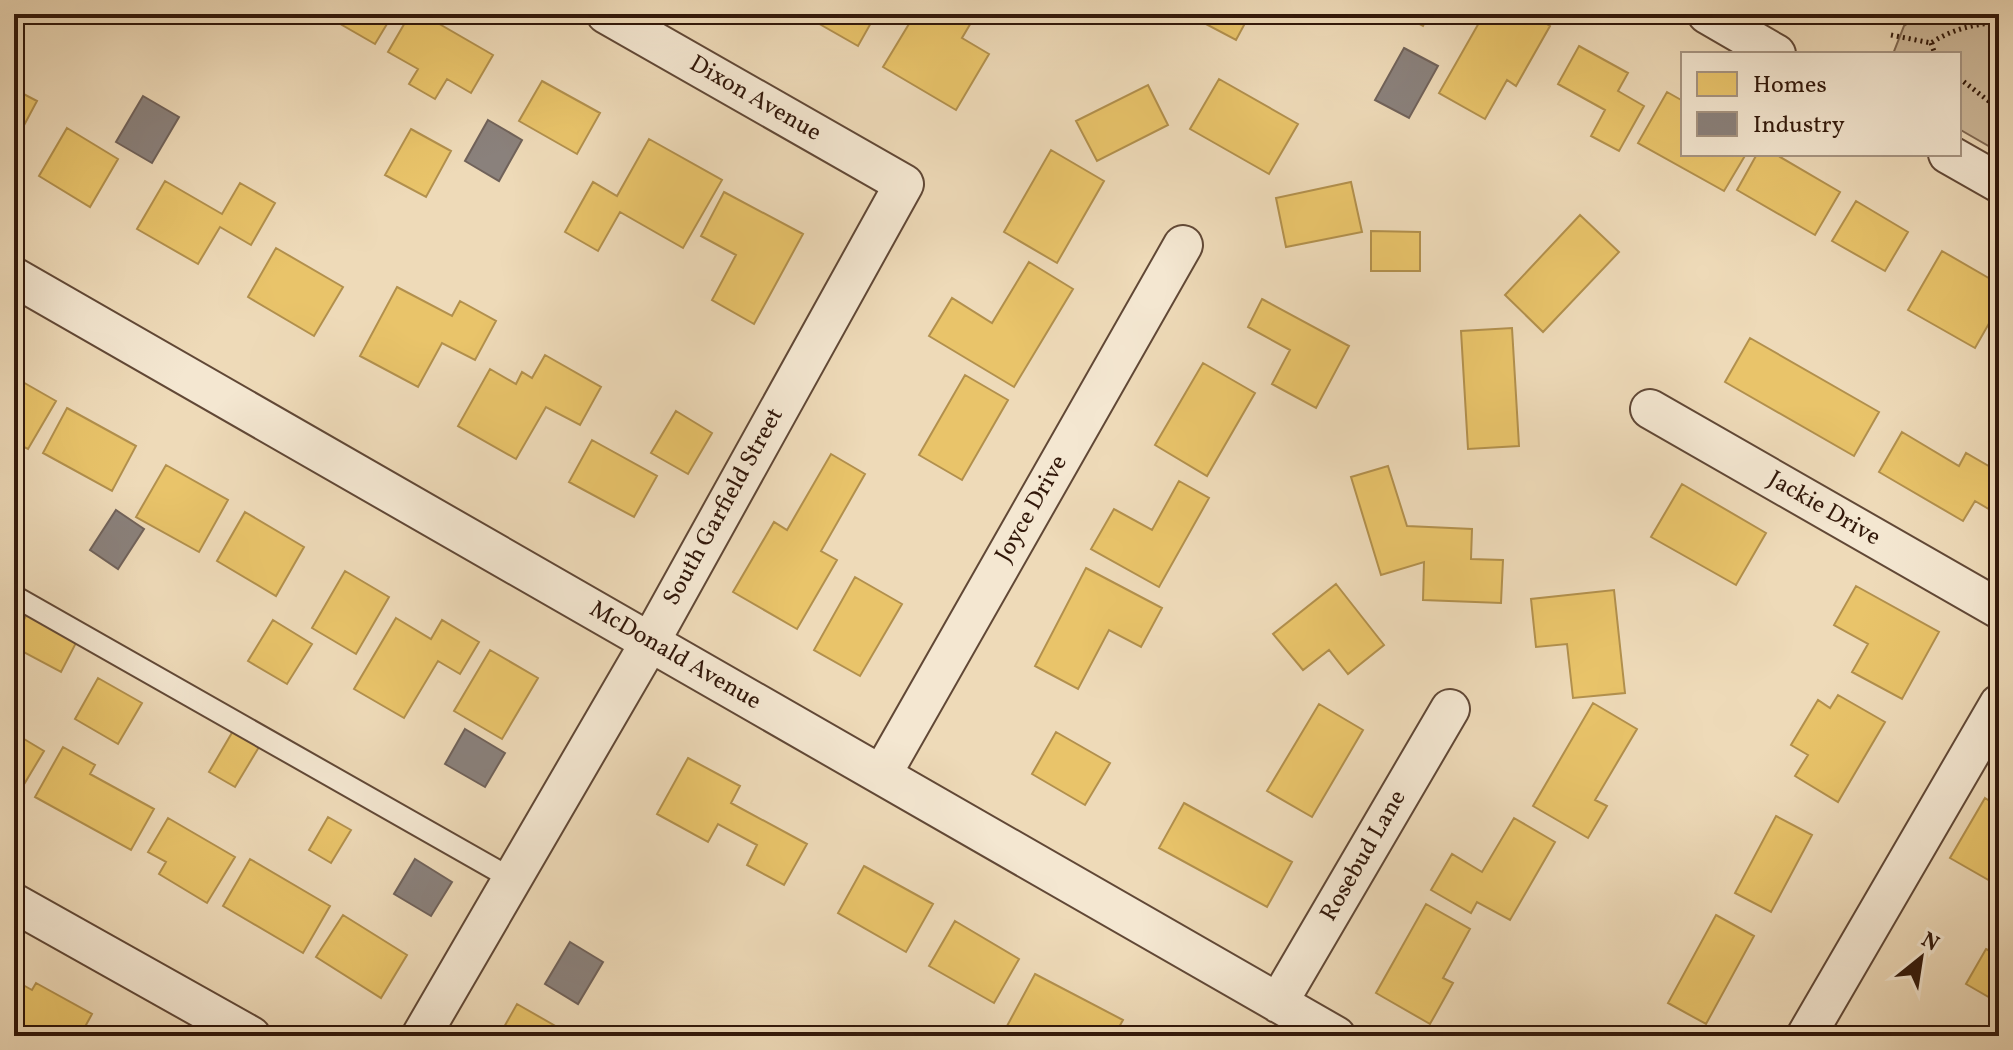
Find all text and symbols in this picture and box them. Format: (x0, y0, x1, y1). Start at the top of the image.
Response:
street label: Dixon Avenue (683, 47, 827, 151)
legend (1681, 52, 1961, 156)
text: Homes (1753, 69, 1827, 103)
text: Industry (1753, 109, 1845, 143)
street label: South Garfield Street (655, 402, 793, 612)
street label: Joyce Drive (988, 449, 1076, 569)
street label: Jackie Drive (1761, 463, 1887, 555)
street label: McDonald Avenue (583, 593, 767, 719)
street label: Rosebud Lane (1313, 784, 1415, 928)
north arrow (1881, 918, 1961, 998)
text: N (1915, 925, 1944, 960)

